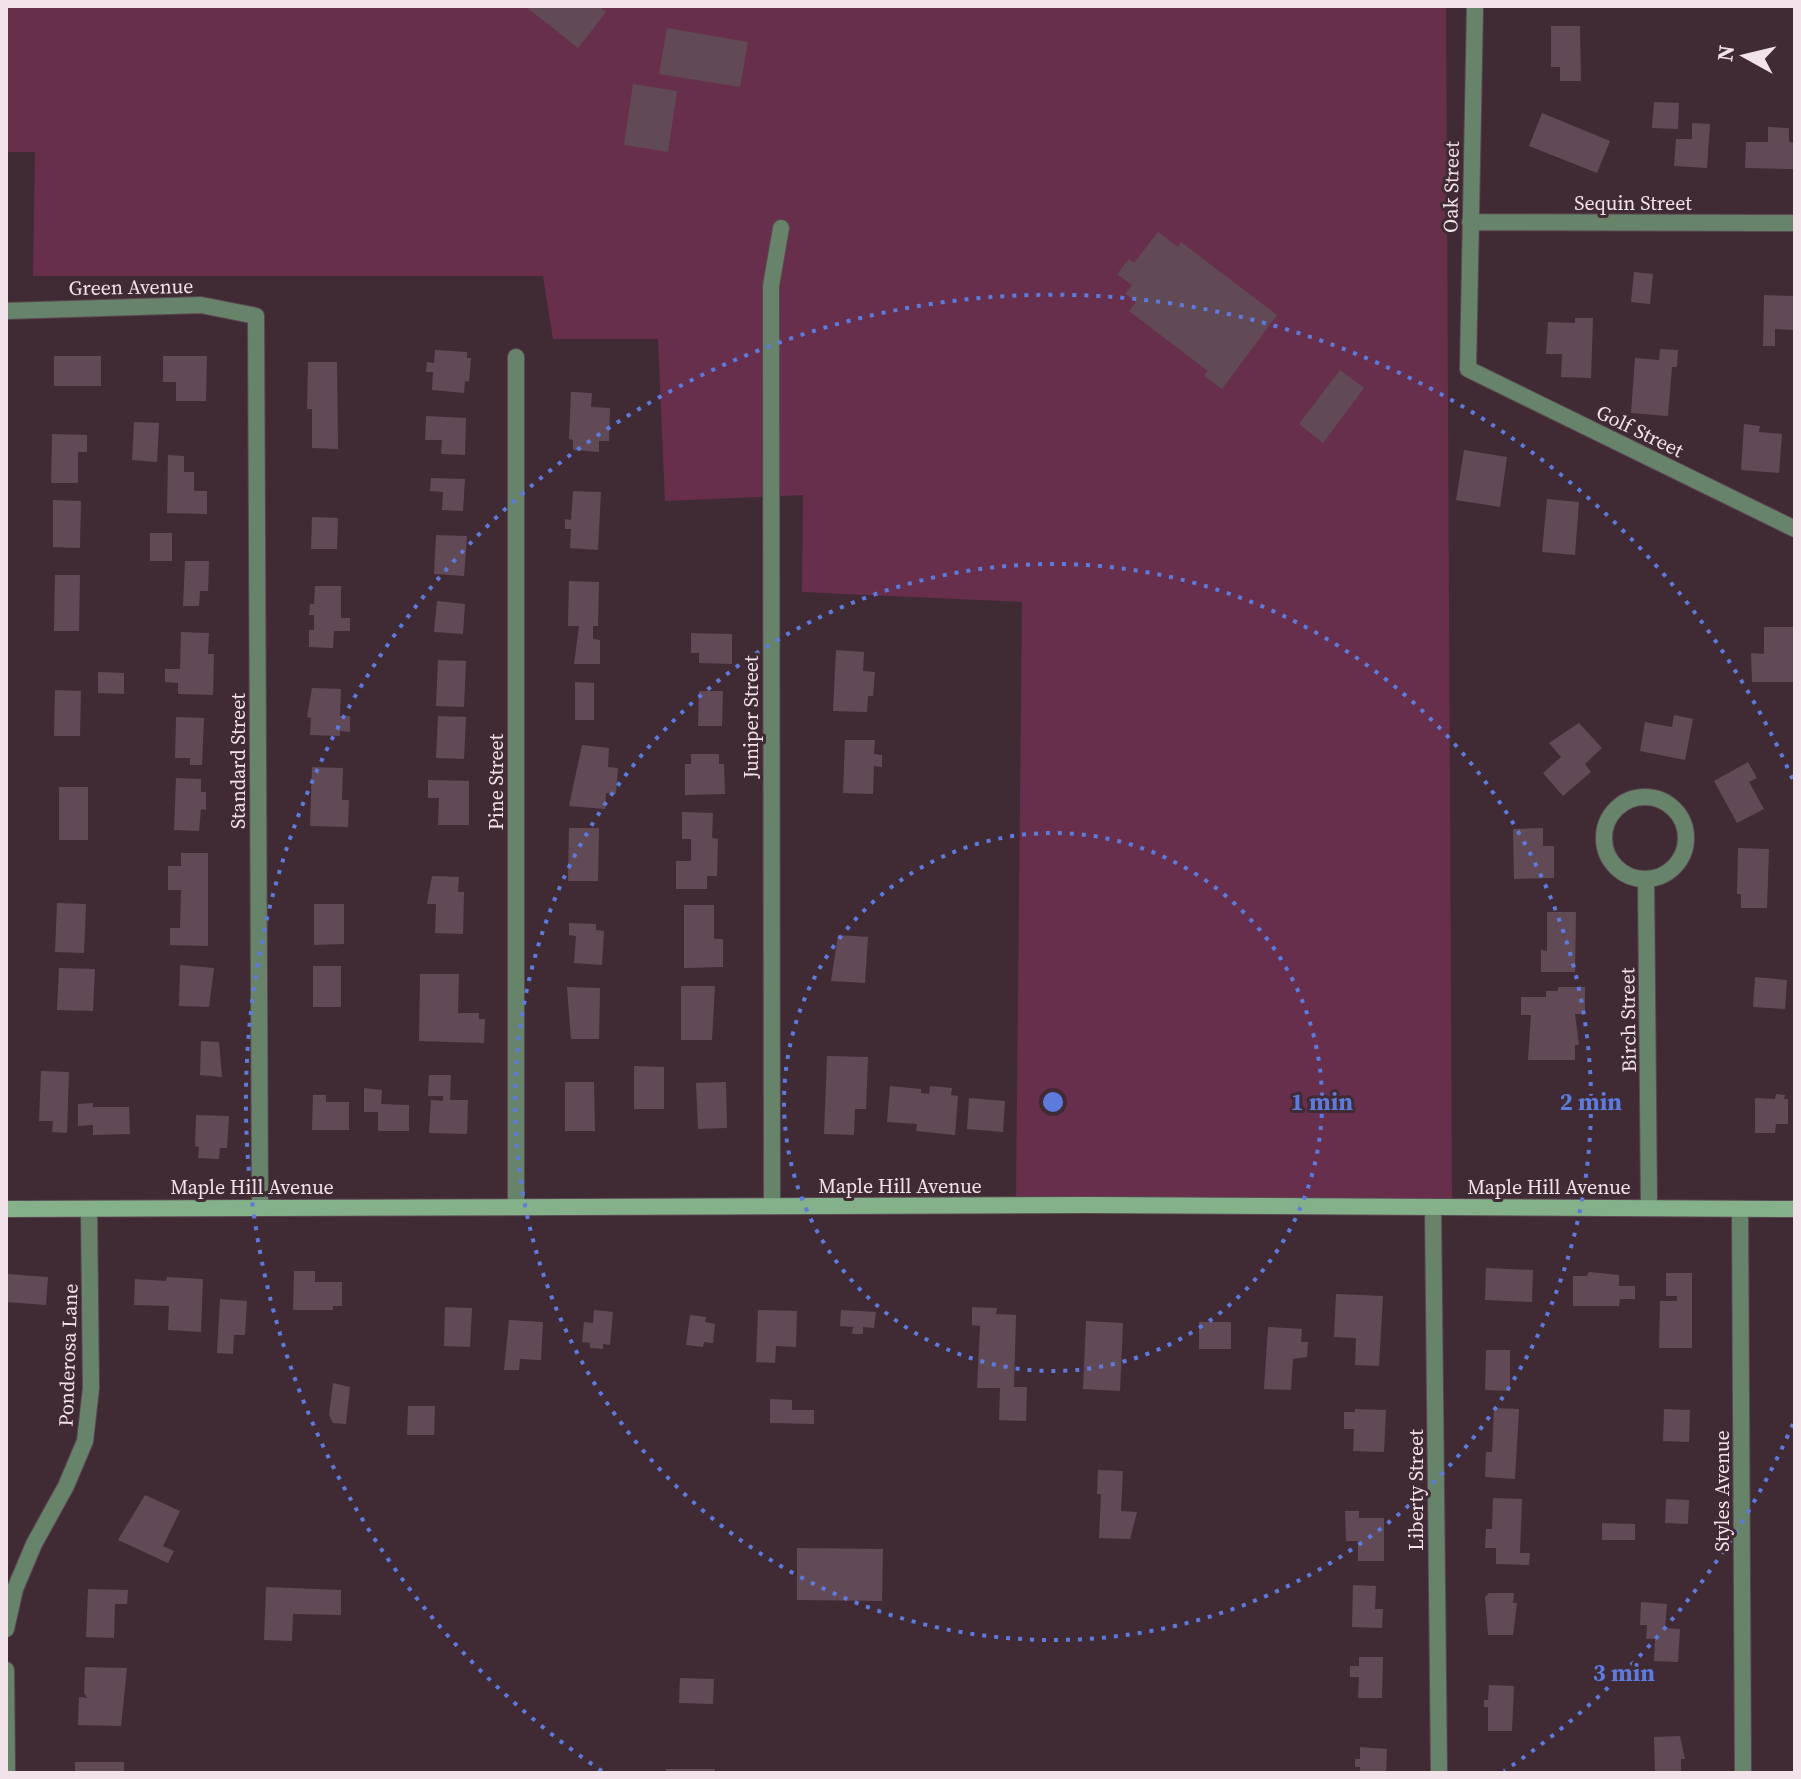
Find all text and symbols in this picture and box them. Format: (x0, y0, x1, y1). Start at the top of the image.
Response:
north arrow (1705, 16, 1785, 96)
text: N (1709, 43, 1741, 63)
street label: Oak Street (1436, 140, 1466, 233)
street label: Sequin Street (1574, 189, 1692, 217)
street label: Green Avenue (68, 272, 194, 302)
street label: Golf Street (1592, 398, 1689, 464)
street label: Juniper Street (737, 655, 765, 780)
street label: Standard Street (224, 693, 252, 829)
street label: Pine Street (482, 733, 510, 830)
street label: Birch Street (1613, 967, 1643, 1073)
text: 1 min (1291, 1085, 1353, 1118)
text: 2 min (1560, 1085, 1622, 1118)
centre of rings (1039, 1088, 1067, 1116)
street label: Maple Hill Avenue (818, 1172, 982, 1200)
street label: Maple Hill Avenue (170, 1173, 334, 1201)
street label: Maple Hill Avenue (1467, 1173, 1631, 1201)
street label: Ponderosa Lane (52, 1283, 84, 1427)
street label: Liberty Street (1402, 1429, 1430, 1551)
street label: Styles Avenue (1708, 1430, 1736, 1552)
text: 3 min (1593, 1656, 1655, 1689)

